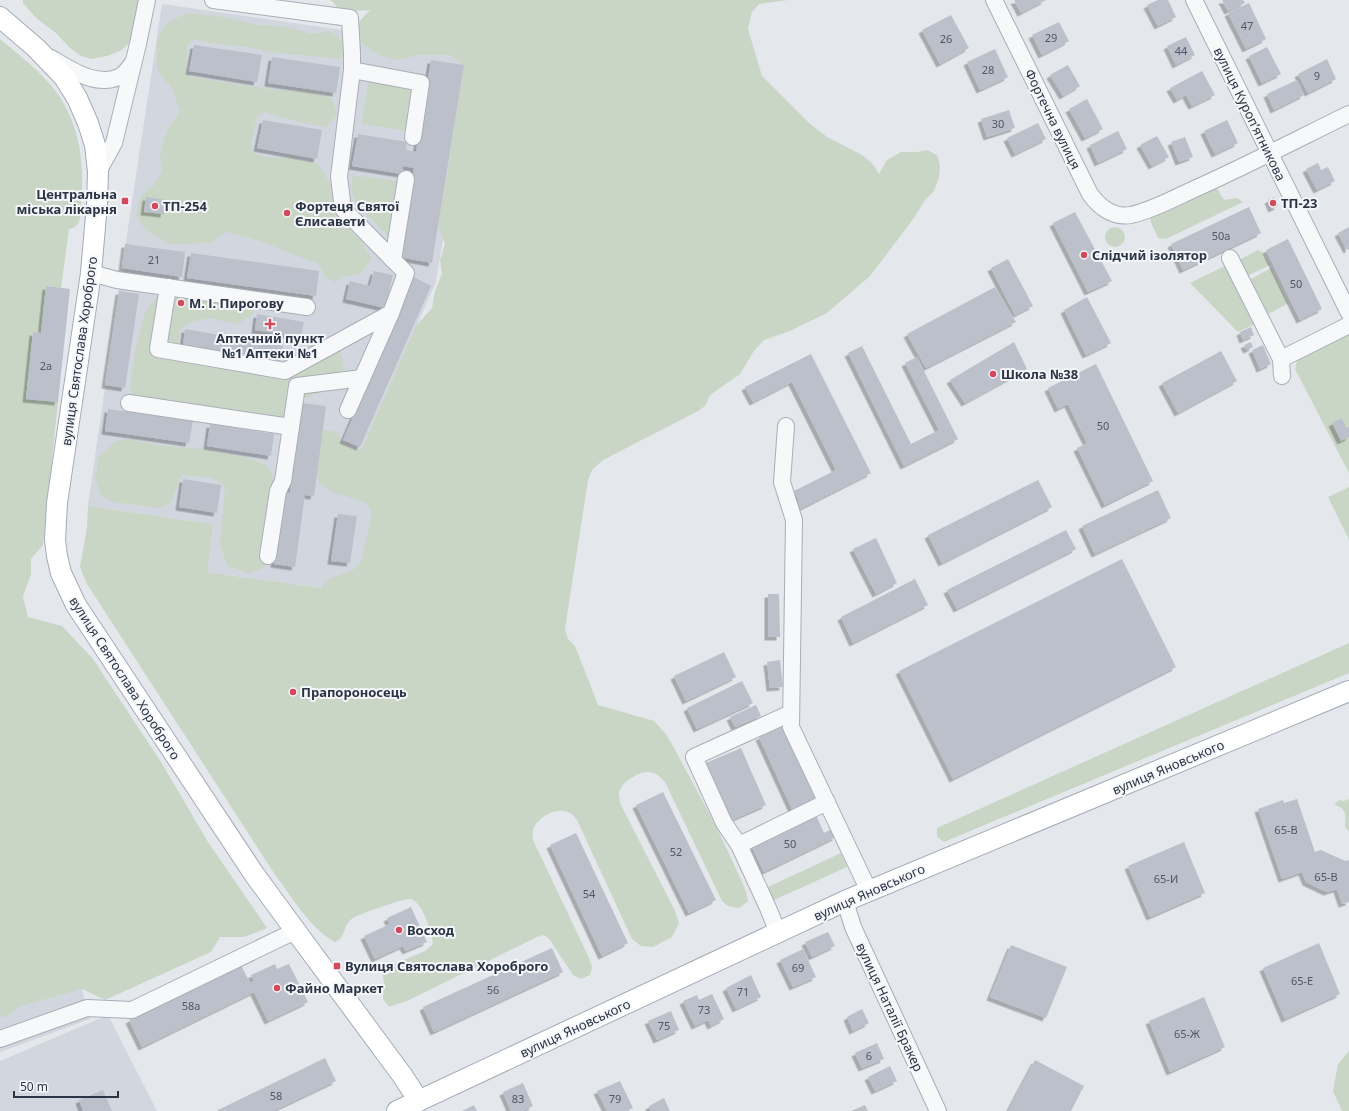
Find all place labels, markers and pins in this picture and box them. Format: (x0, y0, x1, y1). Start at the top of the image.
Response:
place label: Центральна міська лікарня (16, 185, 117, 218)
place label: ТП-23 (1281, 194, 1317, 212)
marker: Центральна міська лікарня (120, 196, 130, 206)
place label: ТП-254 (163, 197, 207, 215)
place label: Фортеця Святої Єлисавети (295, 197, 399, 230)
marker: ТП-23 (1268, 198, 1278, 208)
marker: ТП-254 (150, 201, 160, 211)
marker: Фортеця Святої Єлисавети (282, 208, 292, 218)
place label: Слідчий ізолятор (1092, 246, 1207, 264)
marker: Слідчий ізолятор (1079, 250, 1089, 260)
place label: М. І. Пирогову (189, 294, 284, 312)
marker: М. І. Пирогову (176, 298, 186, 308)
marker: Аптечний пункт №1 Аптеки №1 (265, 319, 275, 329)
place label: Аптечний пункт №1 Аптеки №1 (216, 329, 324, 362)
place label: Школа №38 (1001, 365, 1078, 383)
marker: Школа №38 (988, 369, 998, 379)
place label: Прапороносець (301, 683, 407, 701)
marker: Прапороносець (288, 687, 298, 697)
place label: Восход (407, 921, 455, 939)
marker: Восход (394, 925, 404, 935)
place label: Вулиця Святослава Хороброго (345, 957, 548, 975)
marker: Вулиця Святослава Хороброго (332, 961, 342, 971)
place label: Файно Маркет (285, 979, 384, 997)
marker: Файно Маркет (272, 983, 282, 993)

